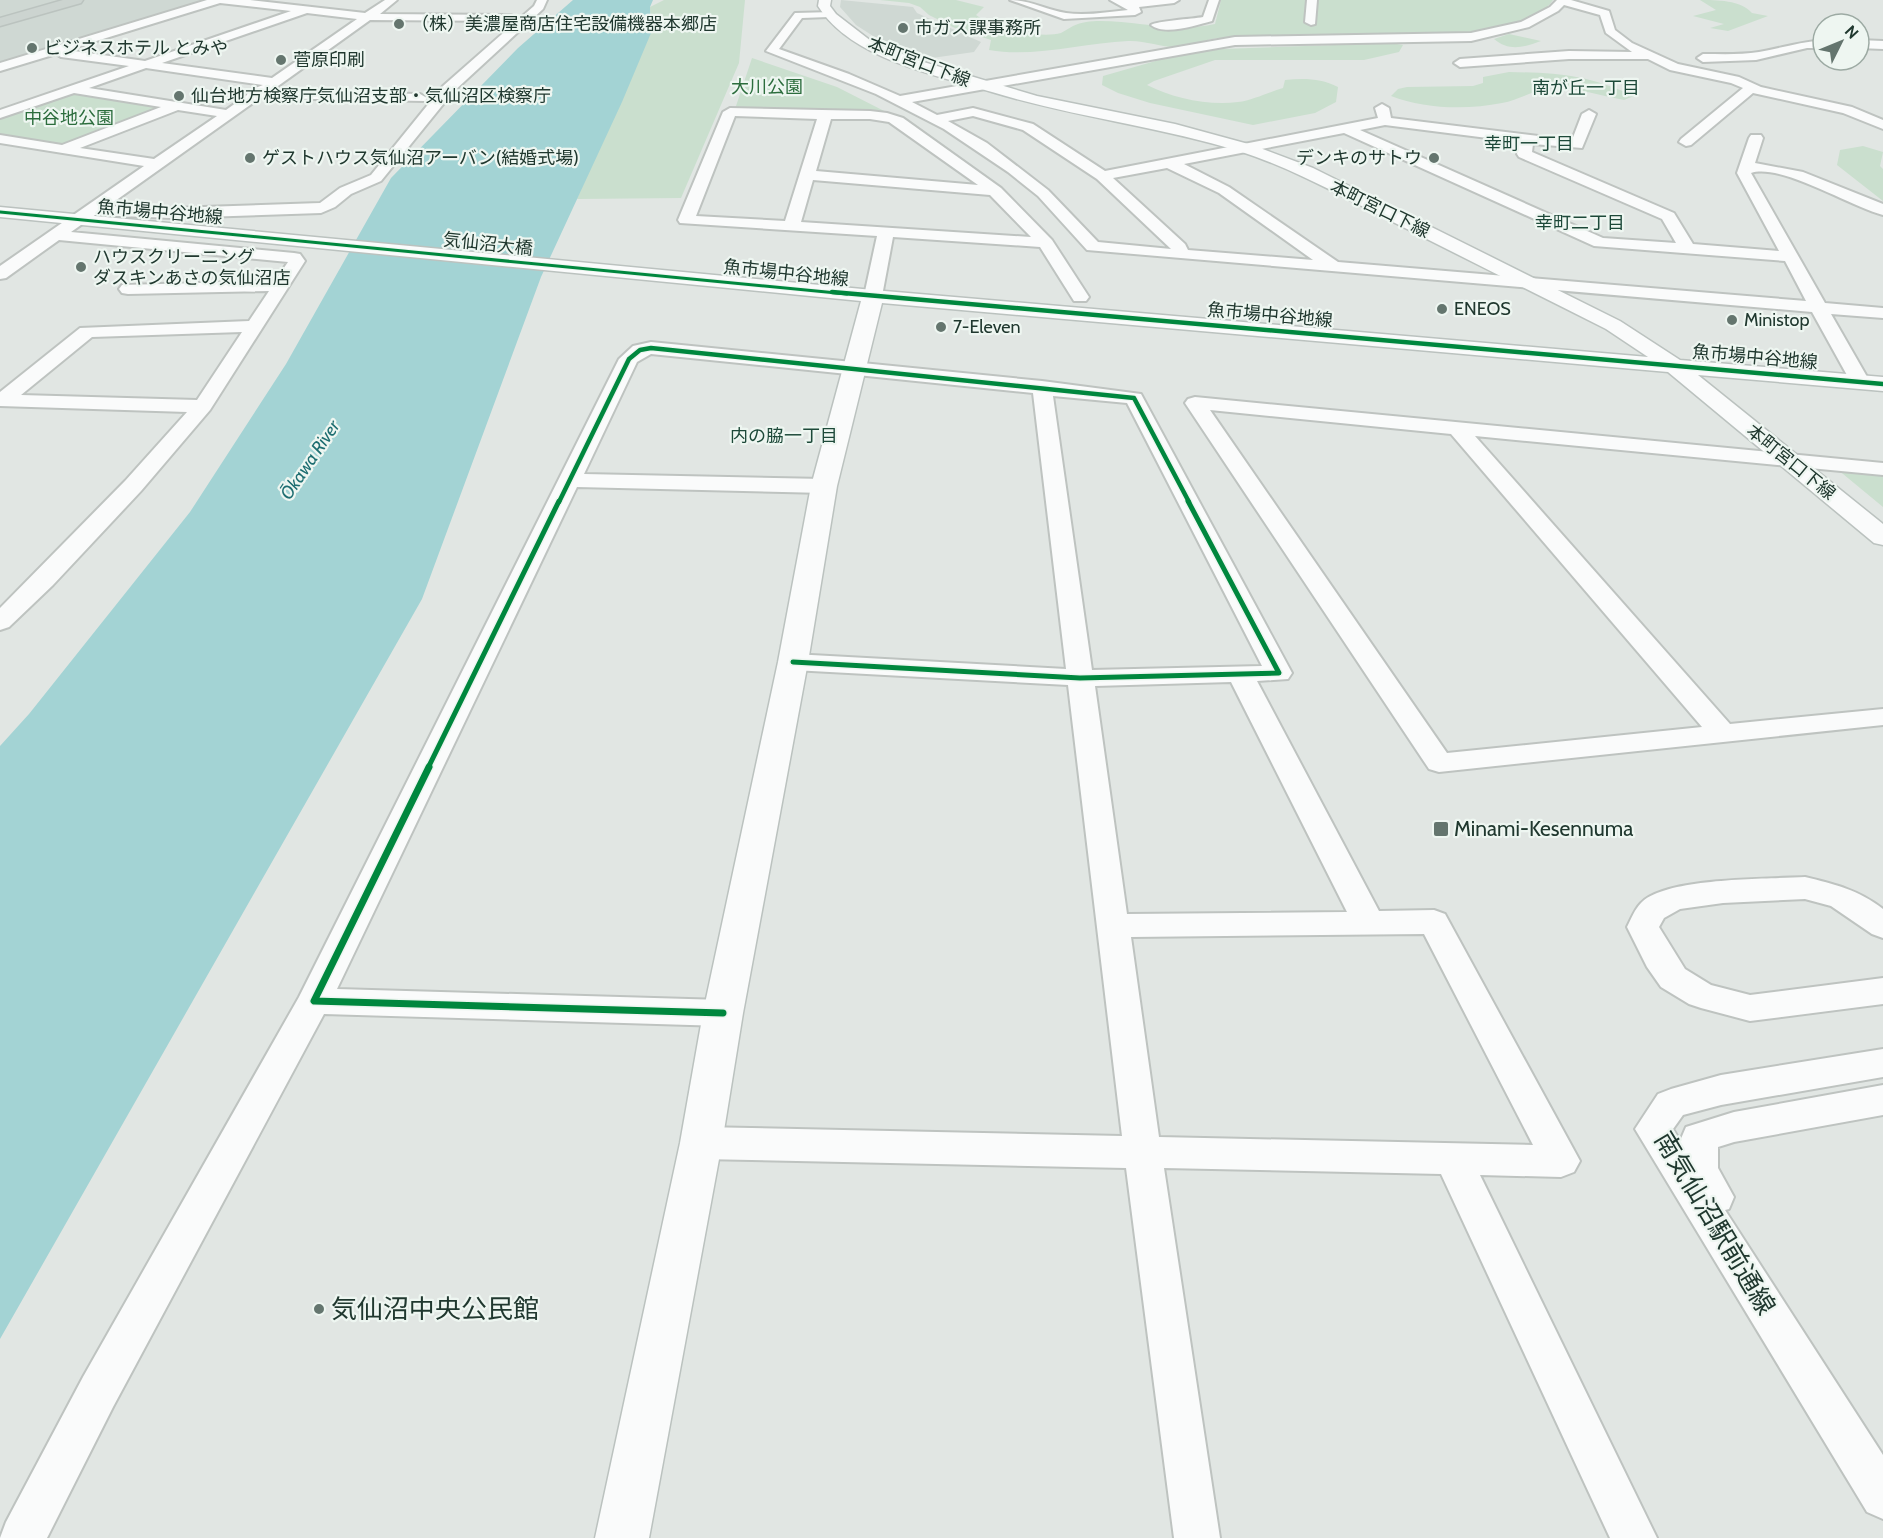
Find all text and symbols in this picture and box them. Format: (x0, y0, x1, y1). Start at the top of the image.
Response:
north arrow (1811, 12, 1871, 72)
place label: （株）美濃屋商店住宅設備機器本郷店 (411, 13, 717, 35)
marker: （株）美濃屋商店住宅設備機器本郷店 (392, 17, 406, 31)
place label: 市ガス課事務所 (915, 17, 1041, 39)
marker: 市ガス課事務所 (896, 21, 910, 35)
text: N (1841, 21, 1862, 43)
street label: 本町宮口下線 (865, 32, 973, 92)
place label: ビジネスホテル とみや (44, 37, 228, 59)
marker: ビジネスホテル とみや (25, 41, 39, 55)
place label: 菅原印刷 (293, 49, 365, 71)
marker: 菅原印刷 (274, 53, 288, 67)
park label: 大川公園 (731, 76, 803, 98)
district label: 南が丘一丁目 (1532, 77, 1640, 99)
place label: 仙台地方検察庁気仙沼支部・気仙沼区検察庁 (191, 85, 551, 107)
marker: 仙台地方検察庁気仙沼支部・気仙沼区検察庁 (172, 89, 186, 103)
park label: 中谷地公園 (24, 107, 114, 129)
district label: 幸町一丁目 (1484, 133, 1574, 155)
place label: ゲストハウス気仙沼アーバン(結婚式場) (262, 147, 579, 169)
place label: デンキのサトウ (1296, 147, 1422, 169)
marker: ゲストハウス気仙沼アーバン(結婚式場) (243, 151, 257, 165)
marker: デンキのサトウ (1427, 151, 1441, 165)
street label: 本町宮口下線 (1327, 175, 1433, 243)
street label: 魚市場中谷地線 (96, 196, 224, 228)
district label: 幸町二丁目 (1535, 212, 1625, 234)
street label: 気仙沼大橋 (442, 228, 534, 260)
place label: ハウスクリーニング ダスキンあさの気仙沼店 (93, 246, 290, 289)
street label: 魚市場中谷地線 (722, 255, 850, 291)
marker: ハウスクリーニング ダスキンあさの気仙沼店 (74, 260, 88, 274)
place label: ENEOS (1454, 298, 1511, 320)
street label: 魚市場中谷地線 (1206, 299, 1334, 331)
marker: ENEOS (1435, 302, 1449, 316)
place label: Ministop (1744, 309, 1810, 331)
marker: Ministop (1725, 313, 1739, 327)
place label: 7-Eleven (953, 316, 1021, 338)
marker: 7-Eleven (934, 320, 948, 334)
street label: 魚市場中谷地線 (1691, 341, 1819, 373)
water label: Ōkawa River (276, 415, 345, 504)
street label: 本町宮口下線 (1742, 419, 1840, 505)
district label: 内の脇一丁目 (730, 425, 838, 447)
place label: Minami-Kesennuma (1454, 816, 1633, 841)
marker: Minami-Kesennuma (1432, 820, 1450, 838)
street label: 南気仙沼駅前通線 (1648, 1126, 1782, 1320)
place label: 気仙沼中央公民館 (331, 1293, 539, 1325)
marker: 気仙沼中央公民館 (312, 1302, 326, 1316)

